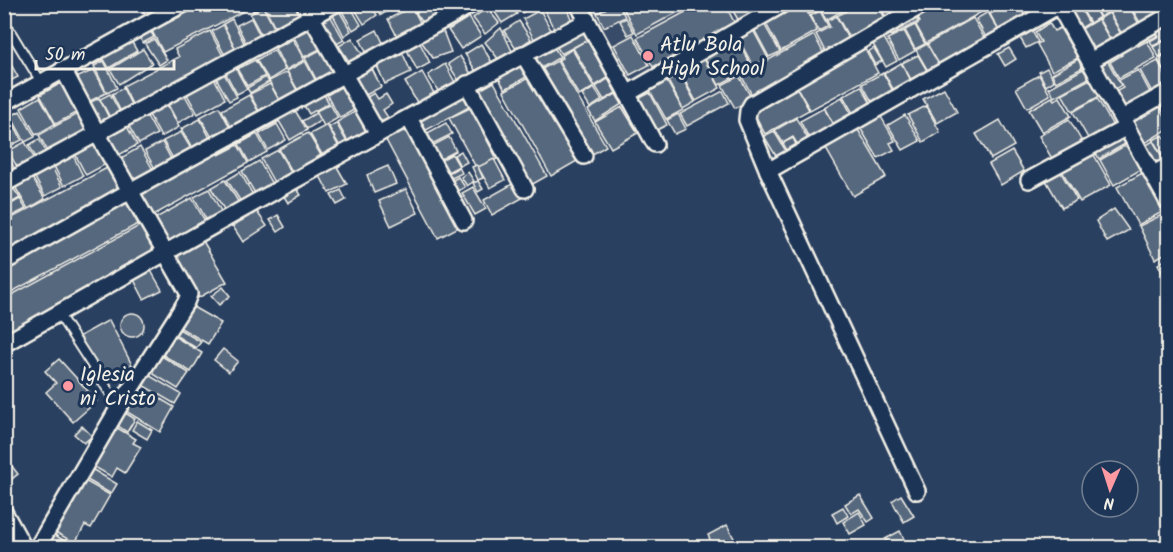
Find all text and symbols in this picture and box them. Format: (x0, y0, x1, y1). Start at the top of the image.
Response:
place label: Atlu Bola High School (660, 29, 765, 86)
scale bar (36, 33, 174, 71)
text: 50 m (45, 41, 85, 70)
marker: Atlu Bola High School (641, 49, 655, 63)
place label: Iglesia ni Cristo (80, 359, 156, 416)
marker: Iglesia ni Cristo (61, 379, 75, 393)
north arrow (1080, 459, 1140, 519)
text: N (1104, 490, 1115, 515)

